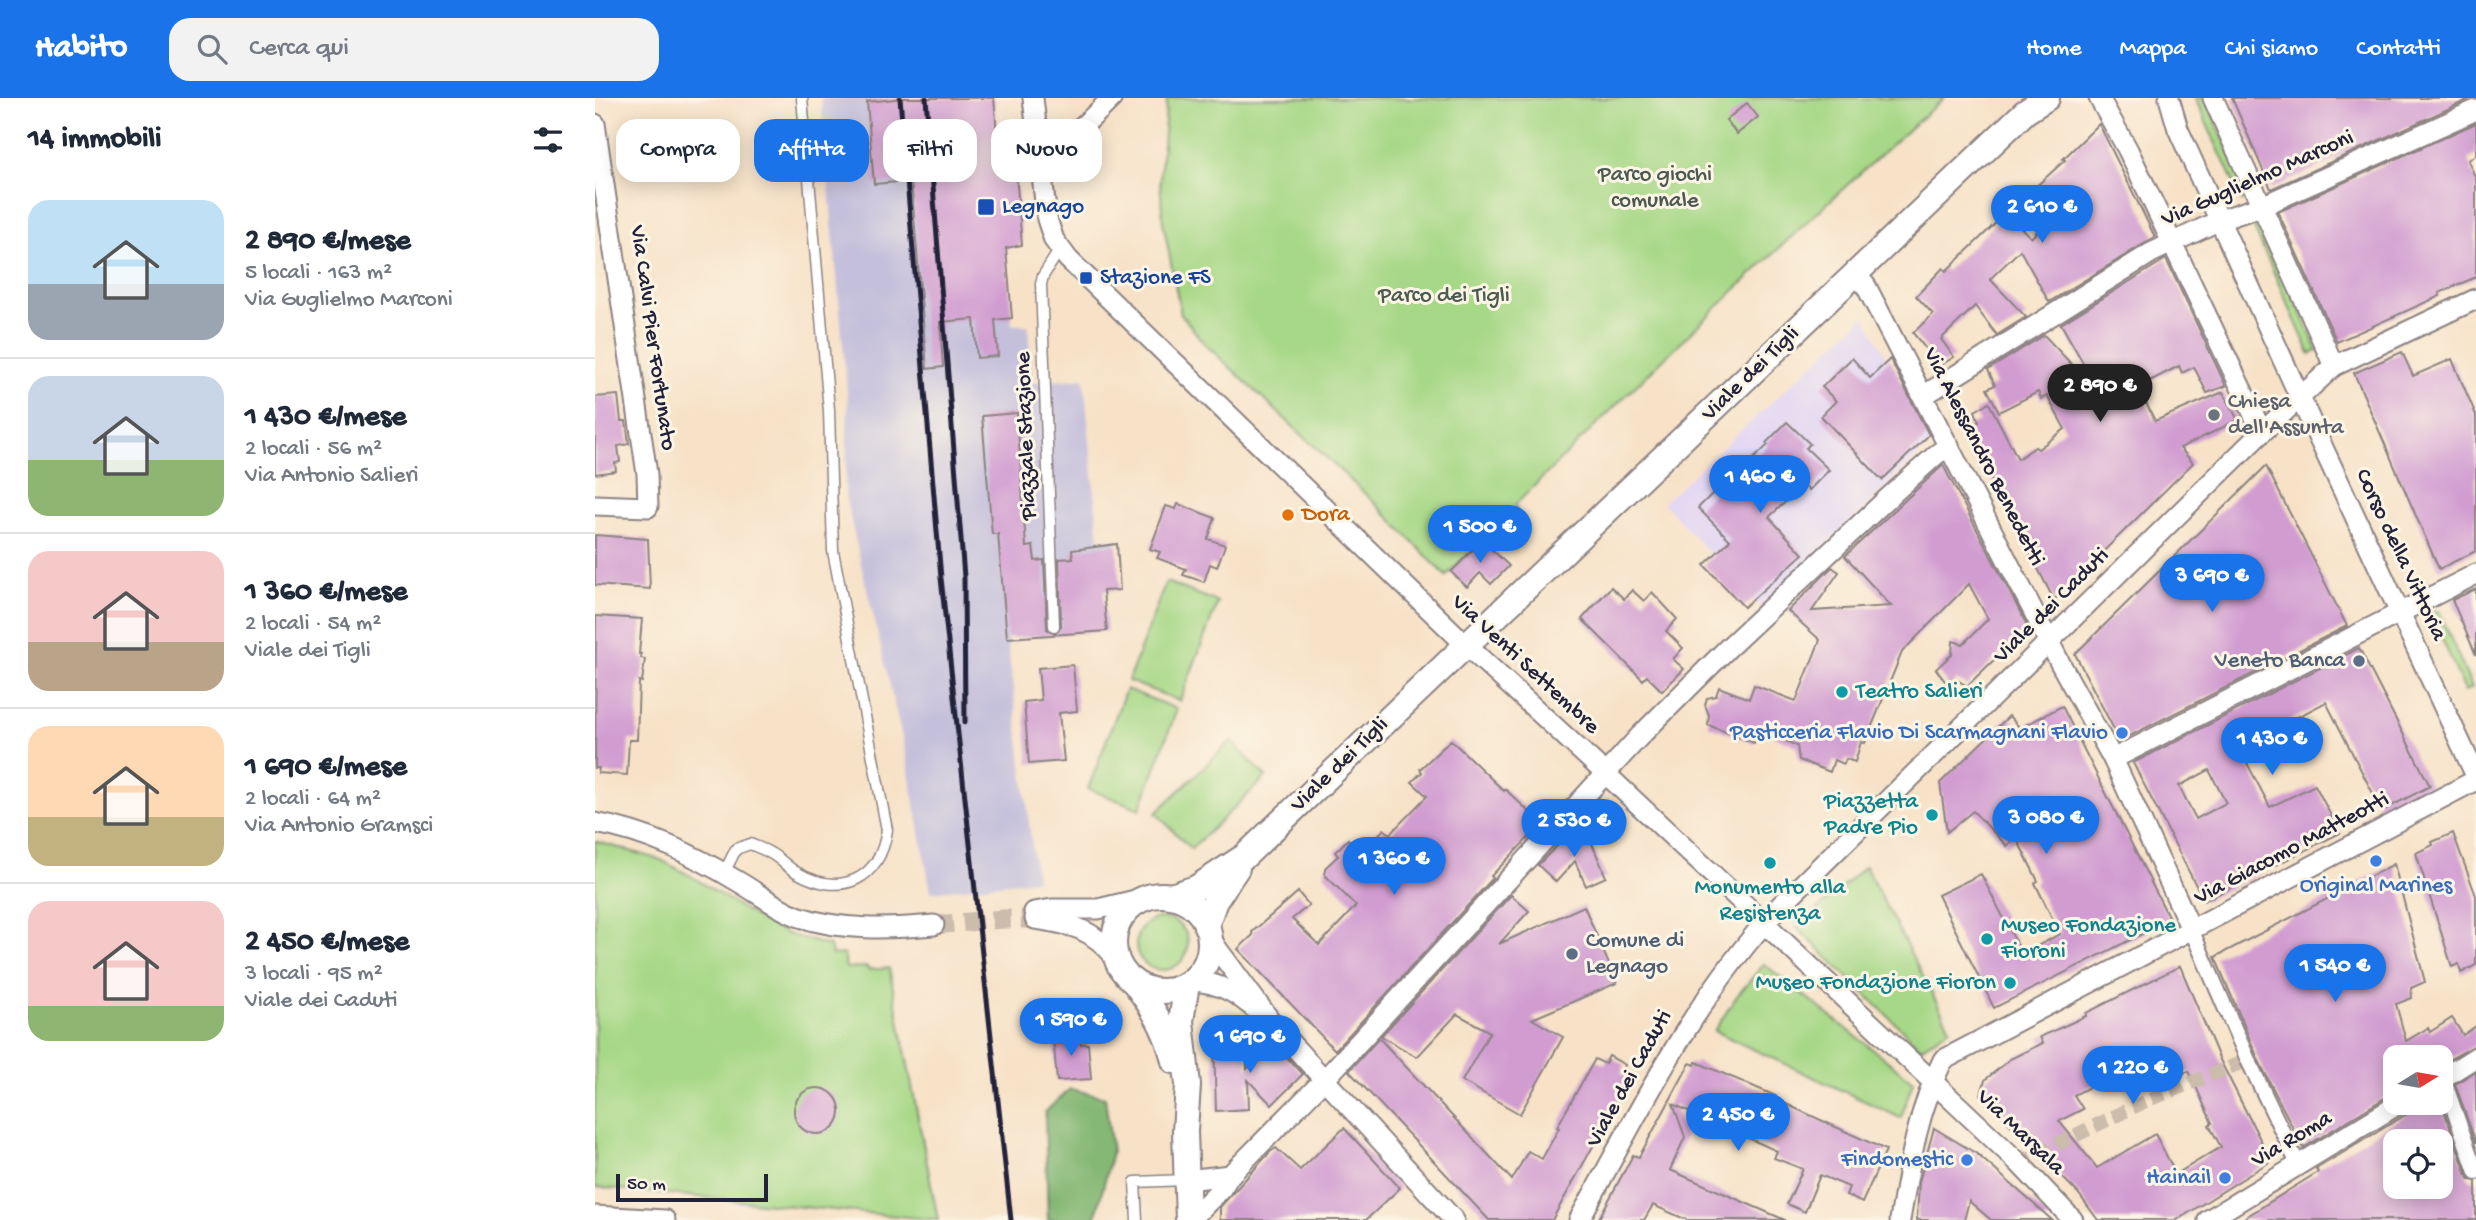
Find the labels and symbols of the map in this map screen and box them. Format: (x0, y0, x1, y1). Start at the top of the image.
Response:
street label: Via Guglielmo Marconi (2157, 124, 2358, 234)
park label: Parco giochi comunale (1597, 162, 1712, 215)
pin: 2 610 € (1977, 186, 2107, 245)
place label: Legnago (1002, 194, 1084, 221)
marker: Legnago (976, 197, 996, 217)
street label: Via Calvi Pier Fortunato (623, 223, 681, 452)
place label: Stazione FS (1100, 265, 1211, 292)
marker: Stazione FS (1078, 270, 1094, 286)
park label: Parco dei Tigli (1377, 283, 1510, 310)
street label: Viale dei Tigli (1696, 321, 1806, 428)
street label: Via Alessandro Benedetti (1916, 342, 2050, 571)
street label: Piazzale Stazione (1011, 350, 1043, 522)
pin: 2 890 € (2035, 364, 2165, 424)
place label: Chiesa dell'Assunta (2228, 389, 2345, 442)
marker: Chiesa dell'Assunta (2206, 407, 2222, 423)
pin: 1 460 € (1695, 456, 1825, 515)
street label: Corso della Vittoria (2348, 465, 2452, 646)
place label: Dora (1300, 502, 1351, 529)
pin: 1 500 € (1415, 505, 1545, 565)
marker: Dora (1280, 507, 1296, 523)
street label: Viale dei Caduti (1988, 543, 2115, 670)
pin: 3 690 € (2147, 554, 2277, 614)
street label: Via Venti Settembre (1444, 589, 1606, 741)
place label: Veneto Banca (2214, 648, 2346, 675)
marker: Veneto Banca (2351, 653, 2367, 669)
place label: Teatro Salieri (1854, 679, 1983, 706)
marker: Teatro Salieri (1834, 684, 1850, 700)
street label: Viale dei Tigli (1285, 712, 1395, 819)
pin: 1 430 € (2207, 718, 2337, 777)
place label: Pasticceria Flavio Di Scarmagnani Flavio (1729, 720, 2108, 747)
marker: Pasticceria Flavio Di Scarmagnani Flavio (2114, 725, 2130, 741)
street label: Via Giacomo Matteotti (2189, 786, 2394, 912)
place label: Piazzetta Padre Pio (1823, 789, 1919, 842)
pin: 3 080 € (1981, 796, 2111, 856)
pin: 2 530 € (1509, 800, 1639, 859)
marker: Piazzetta Padre Pio (1924, 807, 1940, 823)
pin: 1 360 € (1329, 838, 1459, 897)
marker: Original Marines (2368, 853, 2384, 869)
marker: Monumento alla Resistenza (1762, 855, 1778, 871)
place label: Original Marines (2300, 873, 2453, 900)
place label: Monumento alla Resistenza (1694, 875, 1847, 928)
place label: Museo Fondazione Fioroni (2000, 913, 2177, 966)
place label: Comune di Legnago (1586, 928, 1684, 981)
marker: Museo Fondazione Fioroni (1979, 931, 1995, 947)
pin: 1 540 € (2270, 944, 2400, 1004)
marker: Comune di Legnago (1564, 946, 1580, 962)
place label: Museo Fondazione Fioron (1756, 970, 1996, 997)
marker: Museo Fondazione Fioron (2002, 975, 2018, 991)
pin: 1 590 € (1006, 998, 1136, 1058)
street label: Viale dei Caduti (1581, 1006, 1679, 1153)
pin: 1 690 € (1185, 1016, 1315, 1075)
north arrow (2383, 1045, 2453, 1115)
pin: 1 220 € (2068, 1046, 2198, 1106)
street label: Via Marsala (1970, 1084, 2071, 1182)
pin: 2 450 € (1673, 1094, 1803, 1153)
street label: Via Roma (2246, 1105, 2338, 1175)
place label: Findomestic (1840, 1147, 1954, 1174)
marker: Findomestic (1959, 1152, 1975, 1168)
place label: Hainail (2146, 1165, 2211, 1192)
marker: Hainail (2217, 1170, 2233, 1186)
scale bar (616, 1171, 768, 1203)

